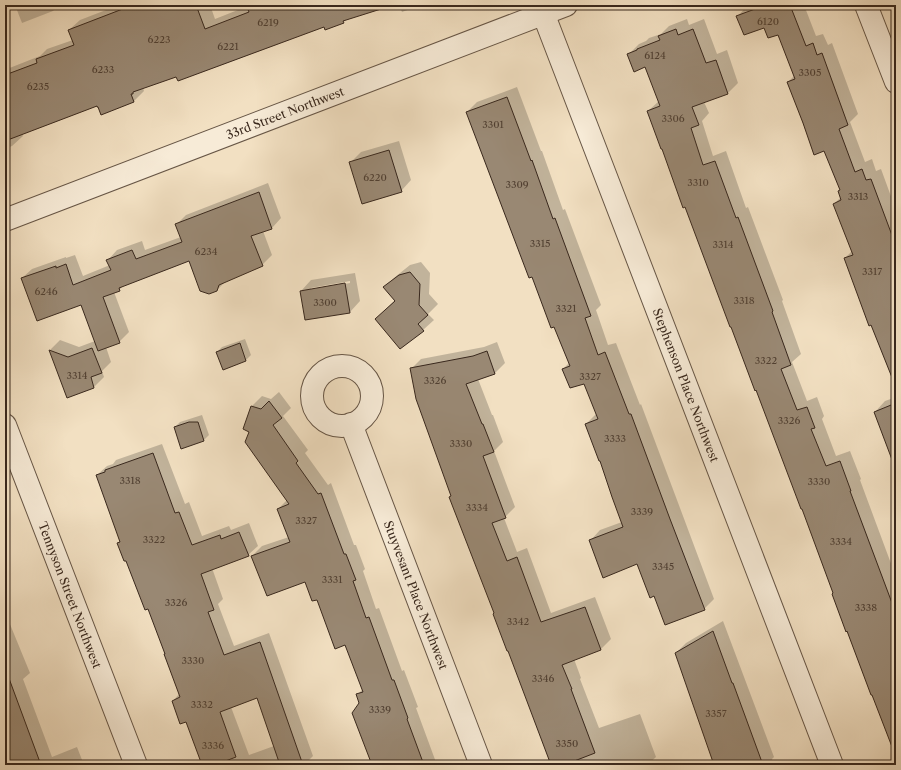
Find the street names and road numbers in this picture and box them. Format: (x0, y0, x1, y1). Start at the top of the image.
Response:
street label: 33rd Street Northwest (224, 83, 347, 142)
street label: Stephenson Place Northwest (650, 306, 723, 465)
street label: Stuyvesant Place Northwest (381, 519, 452, 672)
street label: Tennyson Street Northwest (35, 520, 105, 671)

